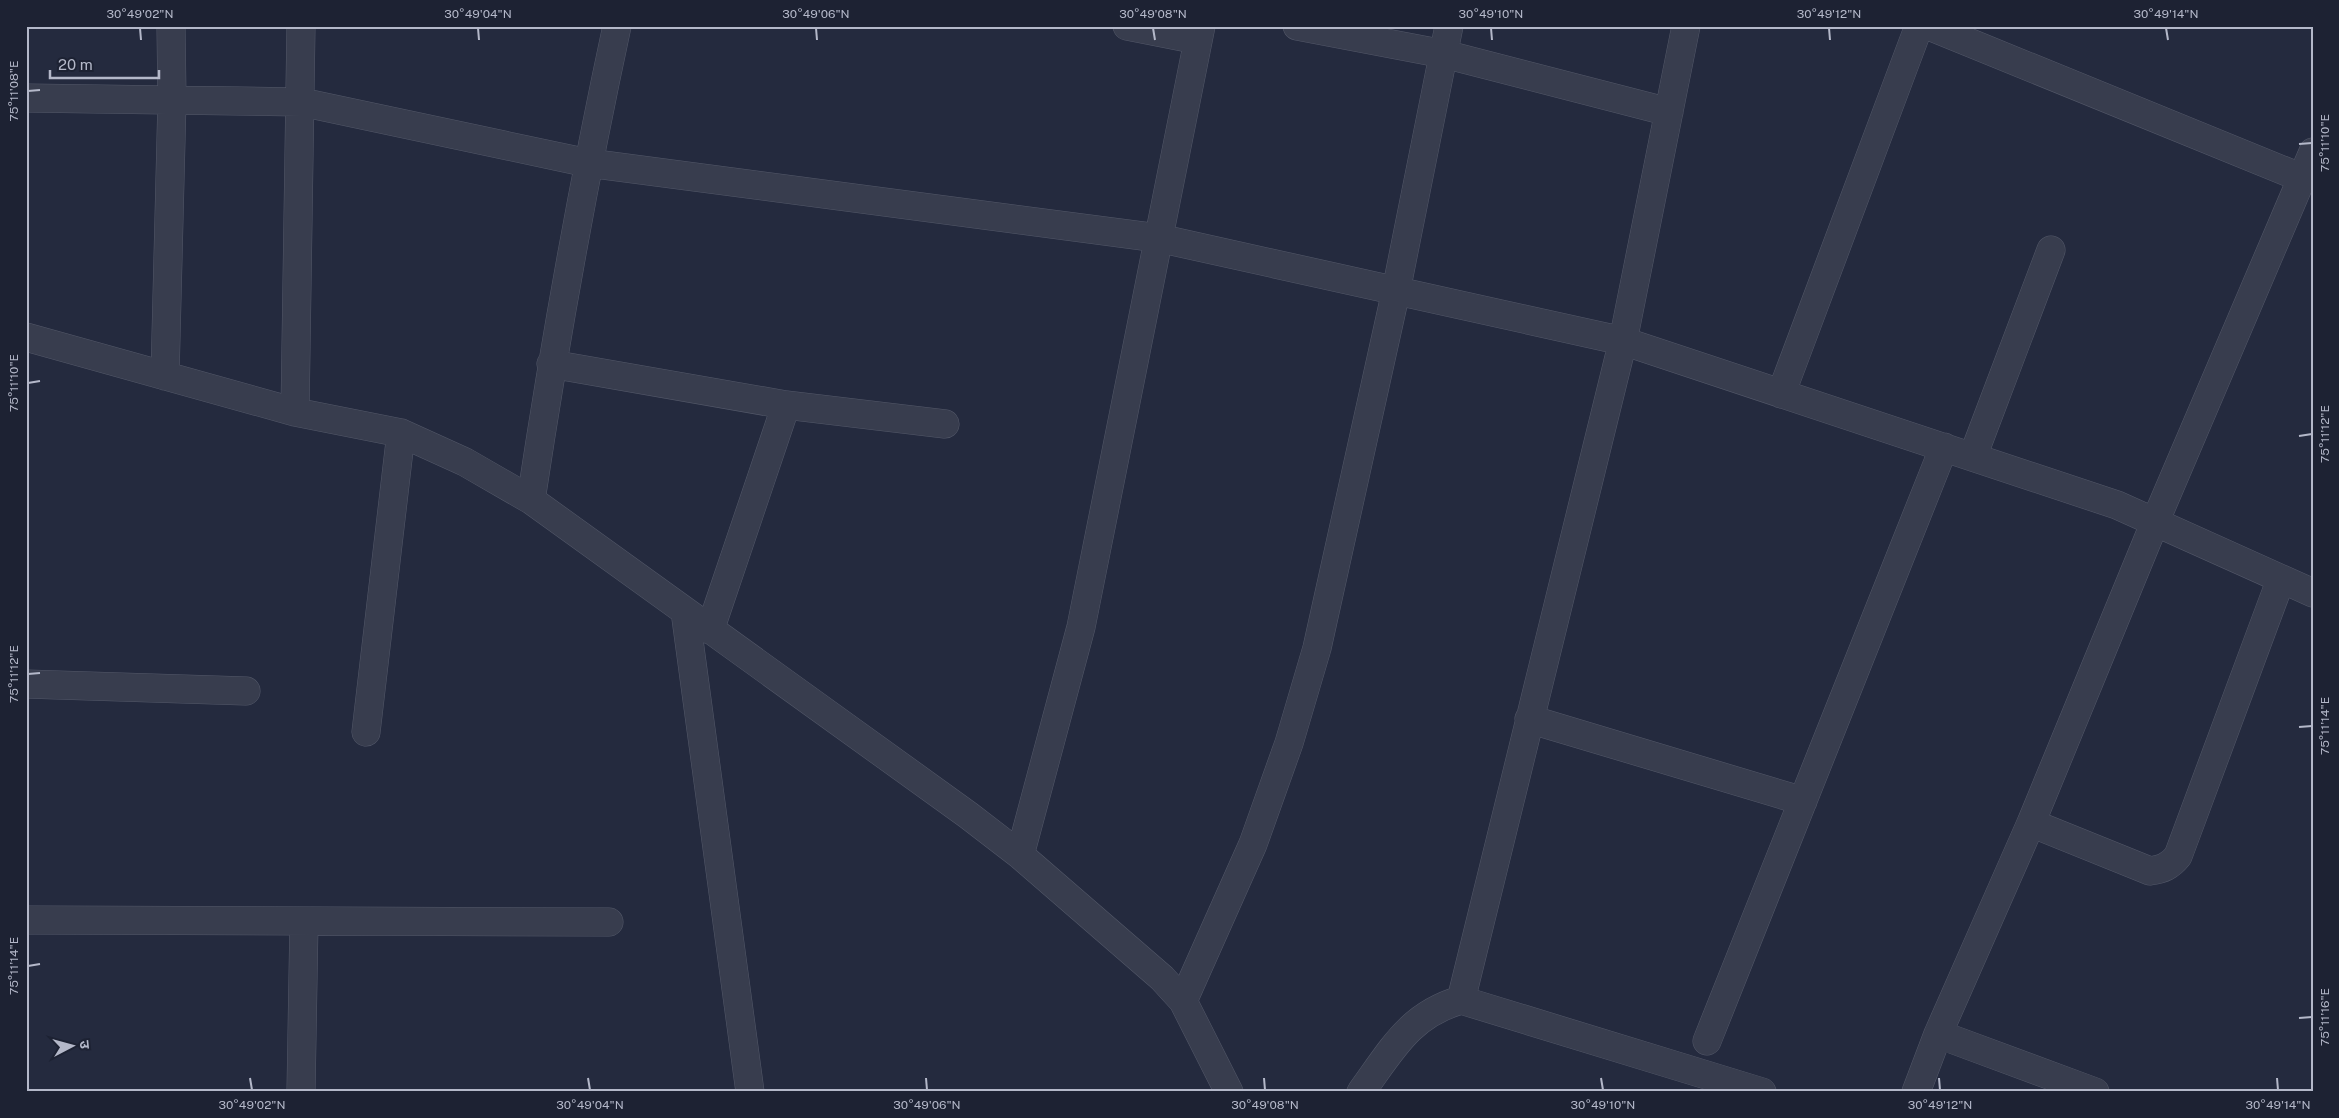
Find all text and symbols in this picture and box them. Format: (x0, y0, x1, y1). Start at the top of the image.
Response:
text: 30°49'02"N (106, 7, 174, 21)
text: 30°49'04"N (444, 7, 512, 21)
text: 30°49'06"N (782, 7, 850, 21)
text: 30°49'08"N (1119, 7, 1187, 21)
text: 30°49'10"N (1459, 7, 1523, 21)
text: 30°49'12"N (1797, 7, 1861, 21)
text: 30°49'14"N (2134, 7, 2198, 21)
scale bar (50, 48, 159, 80)
text: 20 m (58, 56, 93, 73)
text: 75°11'08"E (7, 61, 21, 121)
text: 75°11'10"E (2318, 114, 2332, 172)
text: 75°11'10"E (7, 354, 21, 412)
text: 75°11'12"E (2318, 405, 2332, 463)
text: 75°11'12"E (7, 645, 21, 703)
text: 75°11'14"E (2318, 697, 2332, 755)
text: 75°11'14"E (7, 937, 21, 995)
text: 75°11'16"E (2318, 988, 2332, 1046)
north arrow (48, 1020, 98, 1070)
text: उ (77, 1040, 93, 1050)
text: 30°49'02"N (218, 1098, 286, 1112)
text: 30°49'04"N (556, 1098, 624, 1112)
text: 30°49'06"N (893, 1098, 961, 1112)
text: 30°49'08"N (1231, 1098, 1299, 1112)
text: 30°49'10"N (1571, 1098, 1635, 1112)
text: 30°49'12"N (1908, 1098, 1972, 1112)
text: 30°49'14"N (2246, 1098, 2310, 1112)

